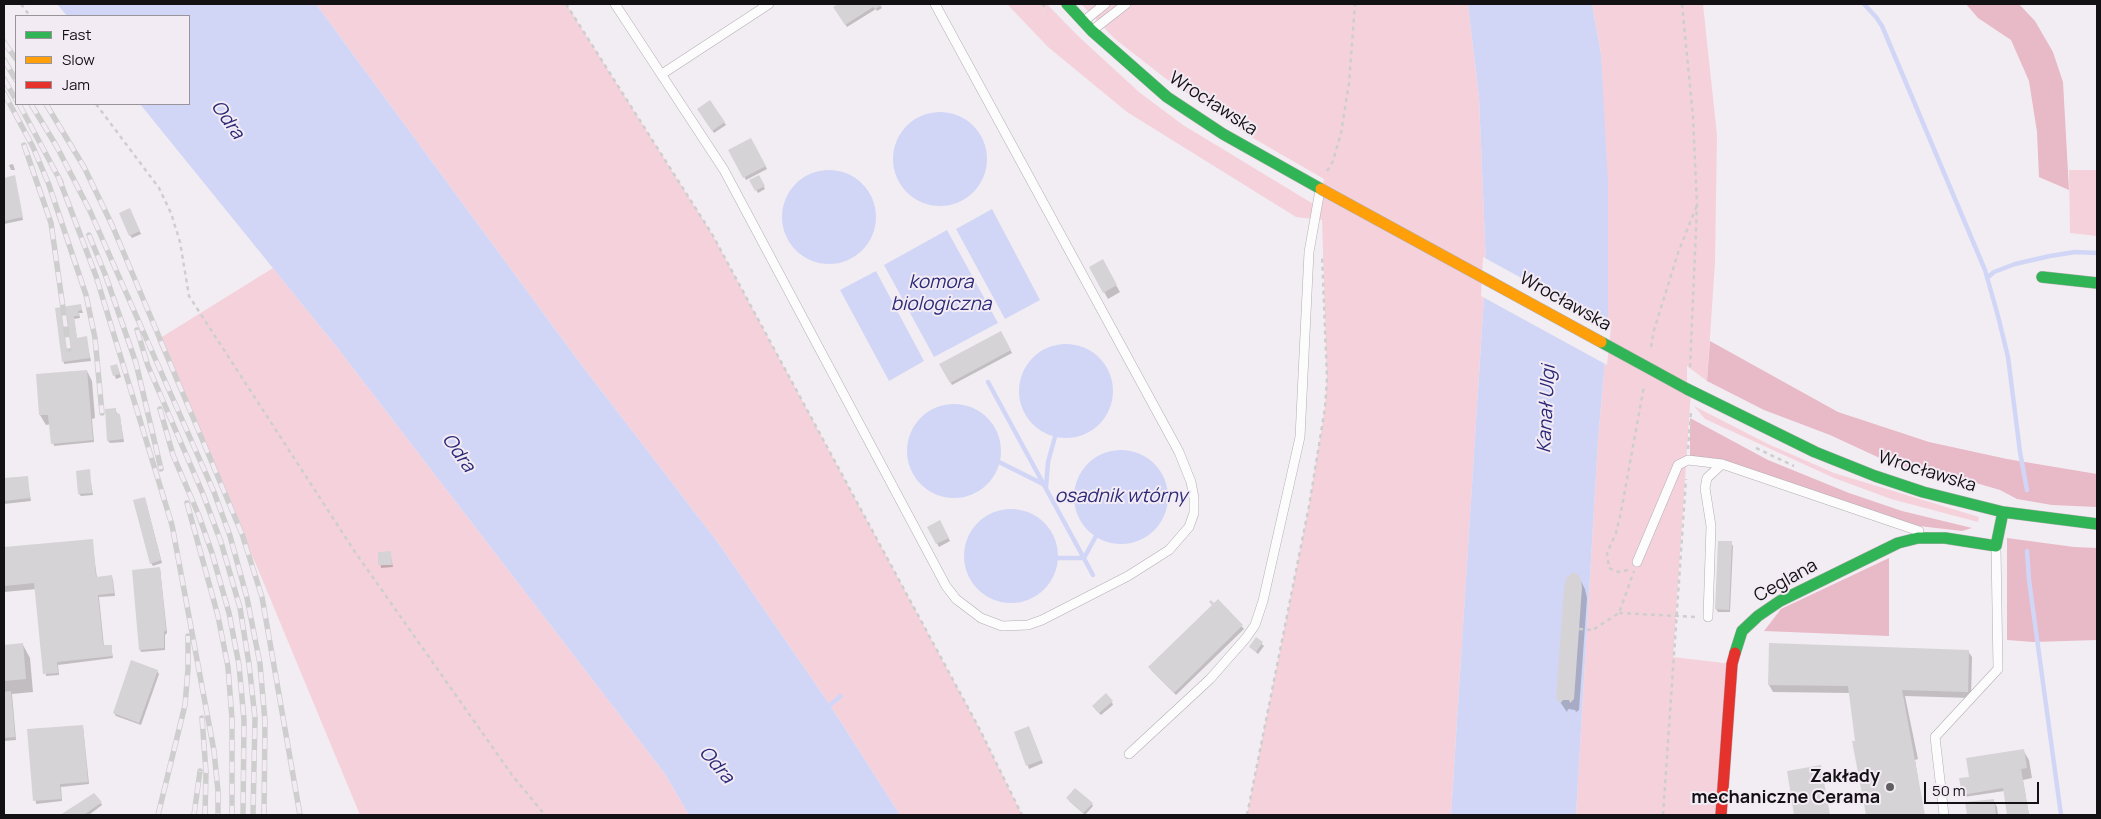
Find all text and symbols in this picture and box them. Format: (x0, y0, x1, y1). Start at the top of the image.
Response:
legend (15, 15, 190, 105)
text: Fast (62, 24, 91, 45)
text: Slow (62, 49, 95, 70)
street label: Wrocławska (1165, 67, 1261, 141)
text: Jam (62, 74, 90, 95)
water label: Odra (206, 96, 248, 144)
street label: Wrocławska (1515, 268, 1615, 336)
water label: komora biologiczna (891, 272, 991, 316)
water label: Kanał Ulgi (1533, 364, 1561, 454)
water label: Odra (437, 429, 479, 477)
street label: Wrocławska (1875, 447, 1979, 497)
water label: osadnik wtórny (1055, 486, 1187, 508)
street label: Ceglana (1751, 555, 1821, 607)
water label: Odra (694, 742, 738, 788)
place label: Zakłady mechaniczne Cerama (1691, 766, 1880, 809)
scale bar (1926, 772, 2041, 804)
text: 50 m (1932, 780, 1966, 801)
marker: Zakłady mechaniczne Cerama (1884, 781, 1896, 793)

